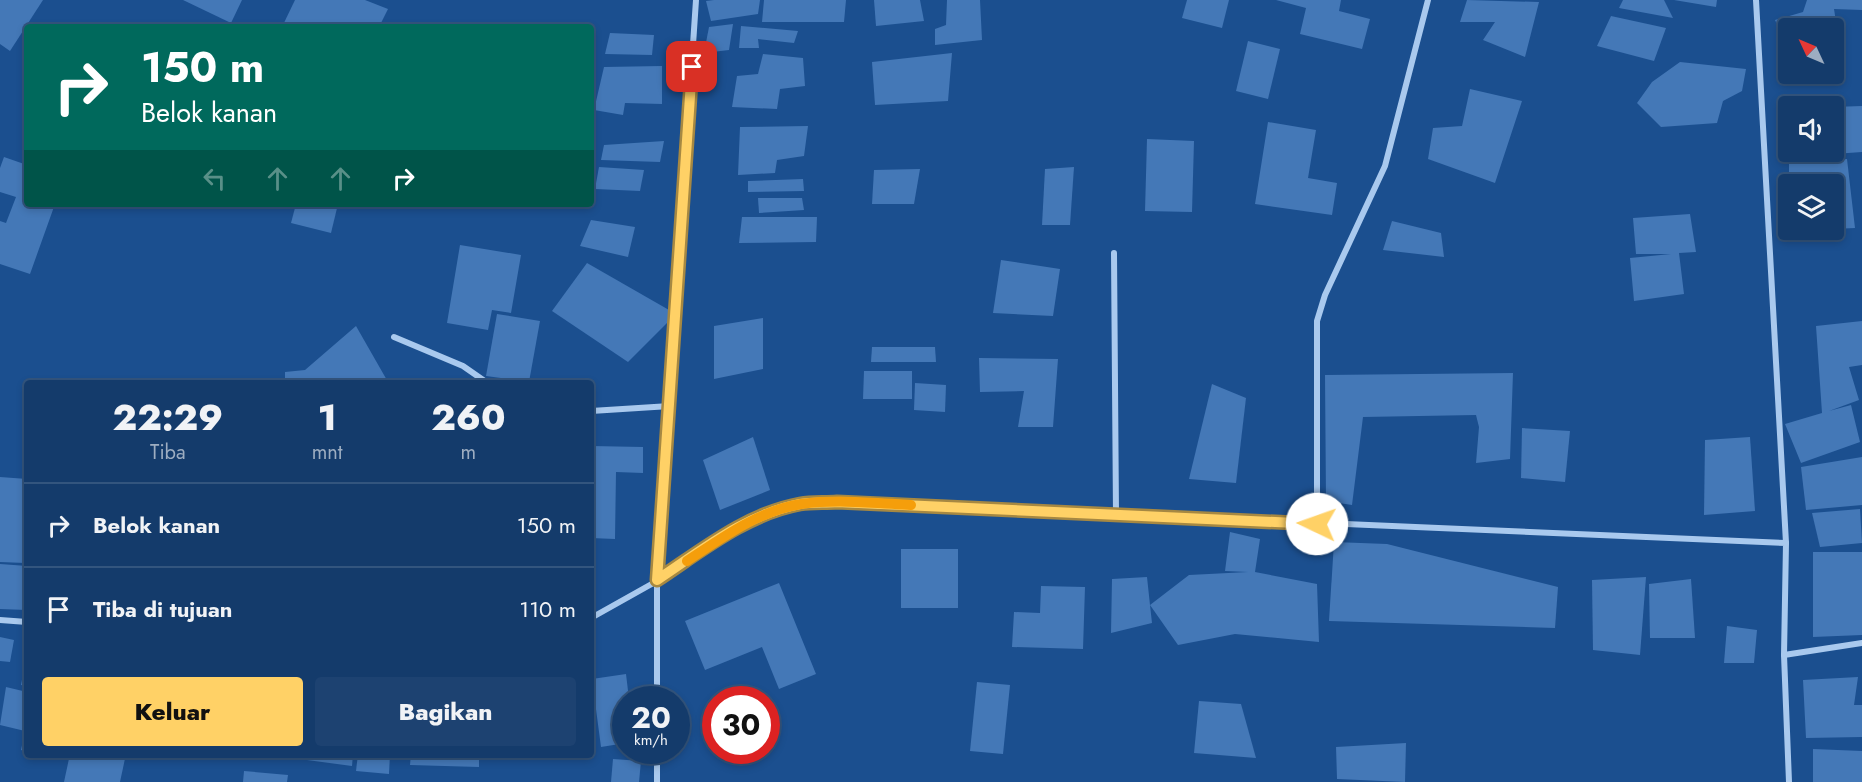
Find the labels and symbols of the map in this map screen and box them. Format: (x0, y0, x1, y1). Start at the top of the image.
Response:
north arrow (1778, 18, 1844, 84)
pin (666, 41, 717, 92)
position arrow (1285, 492, 1349, 556)
speed limit sign: 30 (702, 686, 780, 764)

